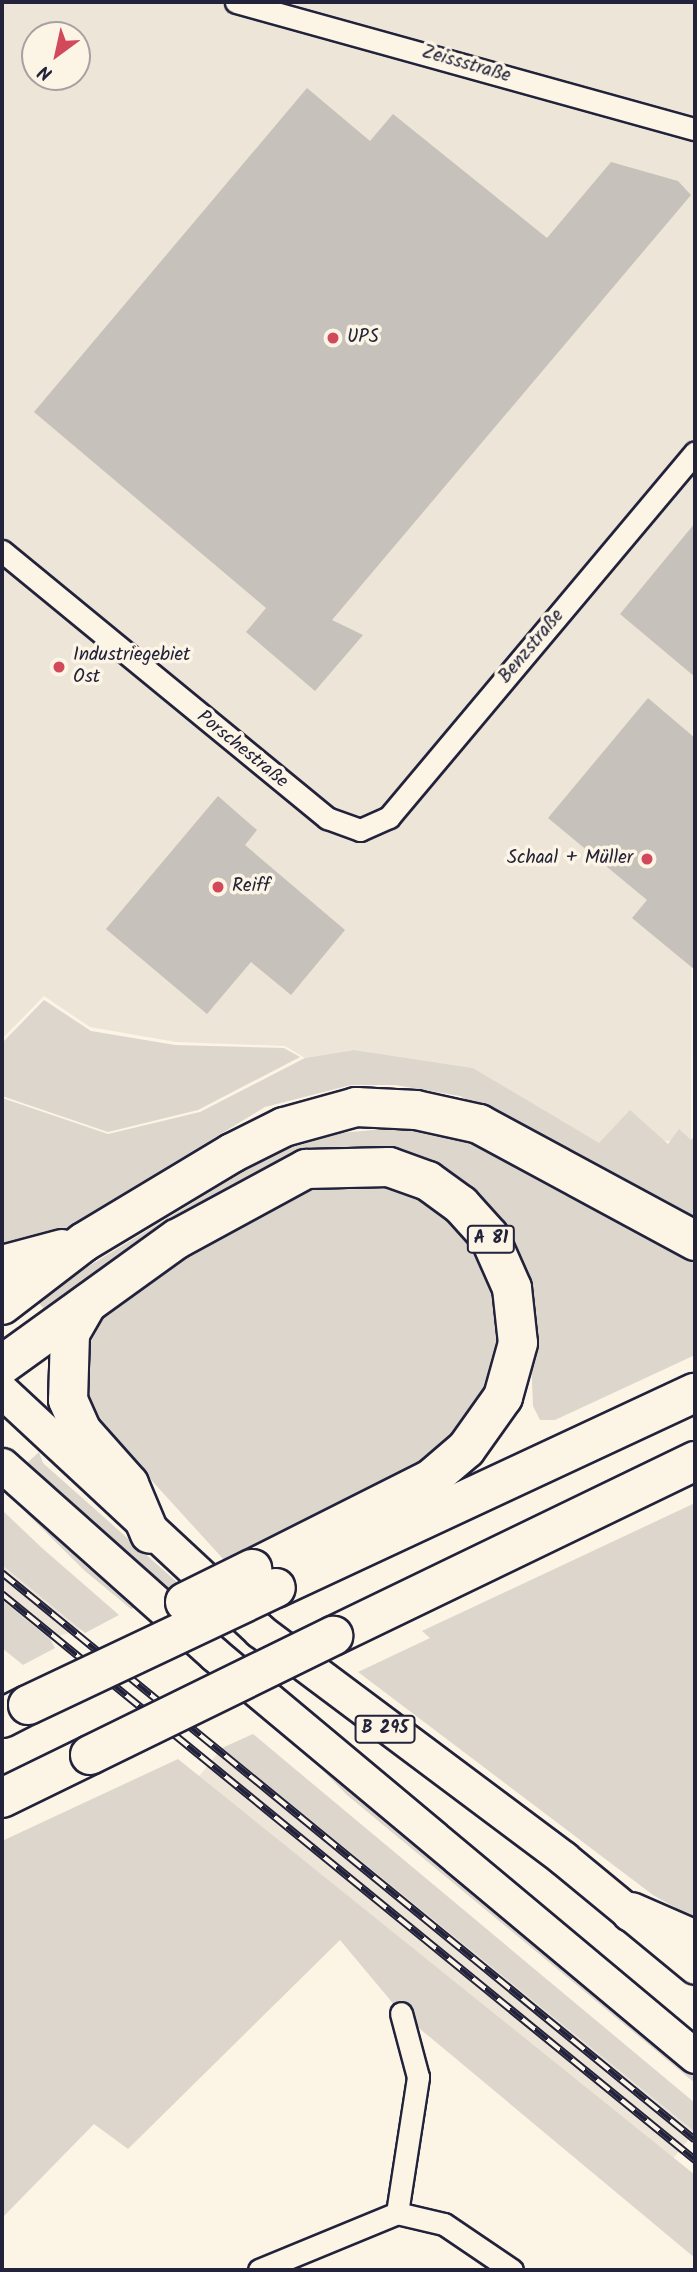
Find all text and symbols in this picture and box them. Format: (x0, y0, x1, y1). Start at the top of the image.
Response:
north arrow (21, 21, 91, 91)
street label: Zeissstraße (419, 41, 513, 89)
text: N (32, 56, 59, 88)
place label: UPS (347, 327, 379, 349)
marker: UPS (325, 330, 341, 346)
street label: Benzstraße (495, 605, 569, 689)
place label: Industriegebiet Ost (73, 645, 190, 689)
marker: Industriegebiet Ost (51, 659, 67, 675)
street label: Porschestraße (192, 706, 292, 794)
place label: Schaal + Müller (507, 848, 633, 870)
marker: Schaal + Müller (639, 851, 655, 867)
place label: Reiff (232, 876, 270, 898)
marker: Reiff (210, 879, 226, 895)
road number: A 81 (466, 1224, 516, 1254)
road number: B 295 (354, 1714, 416, 1744)

